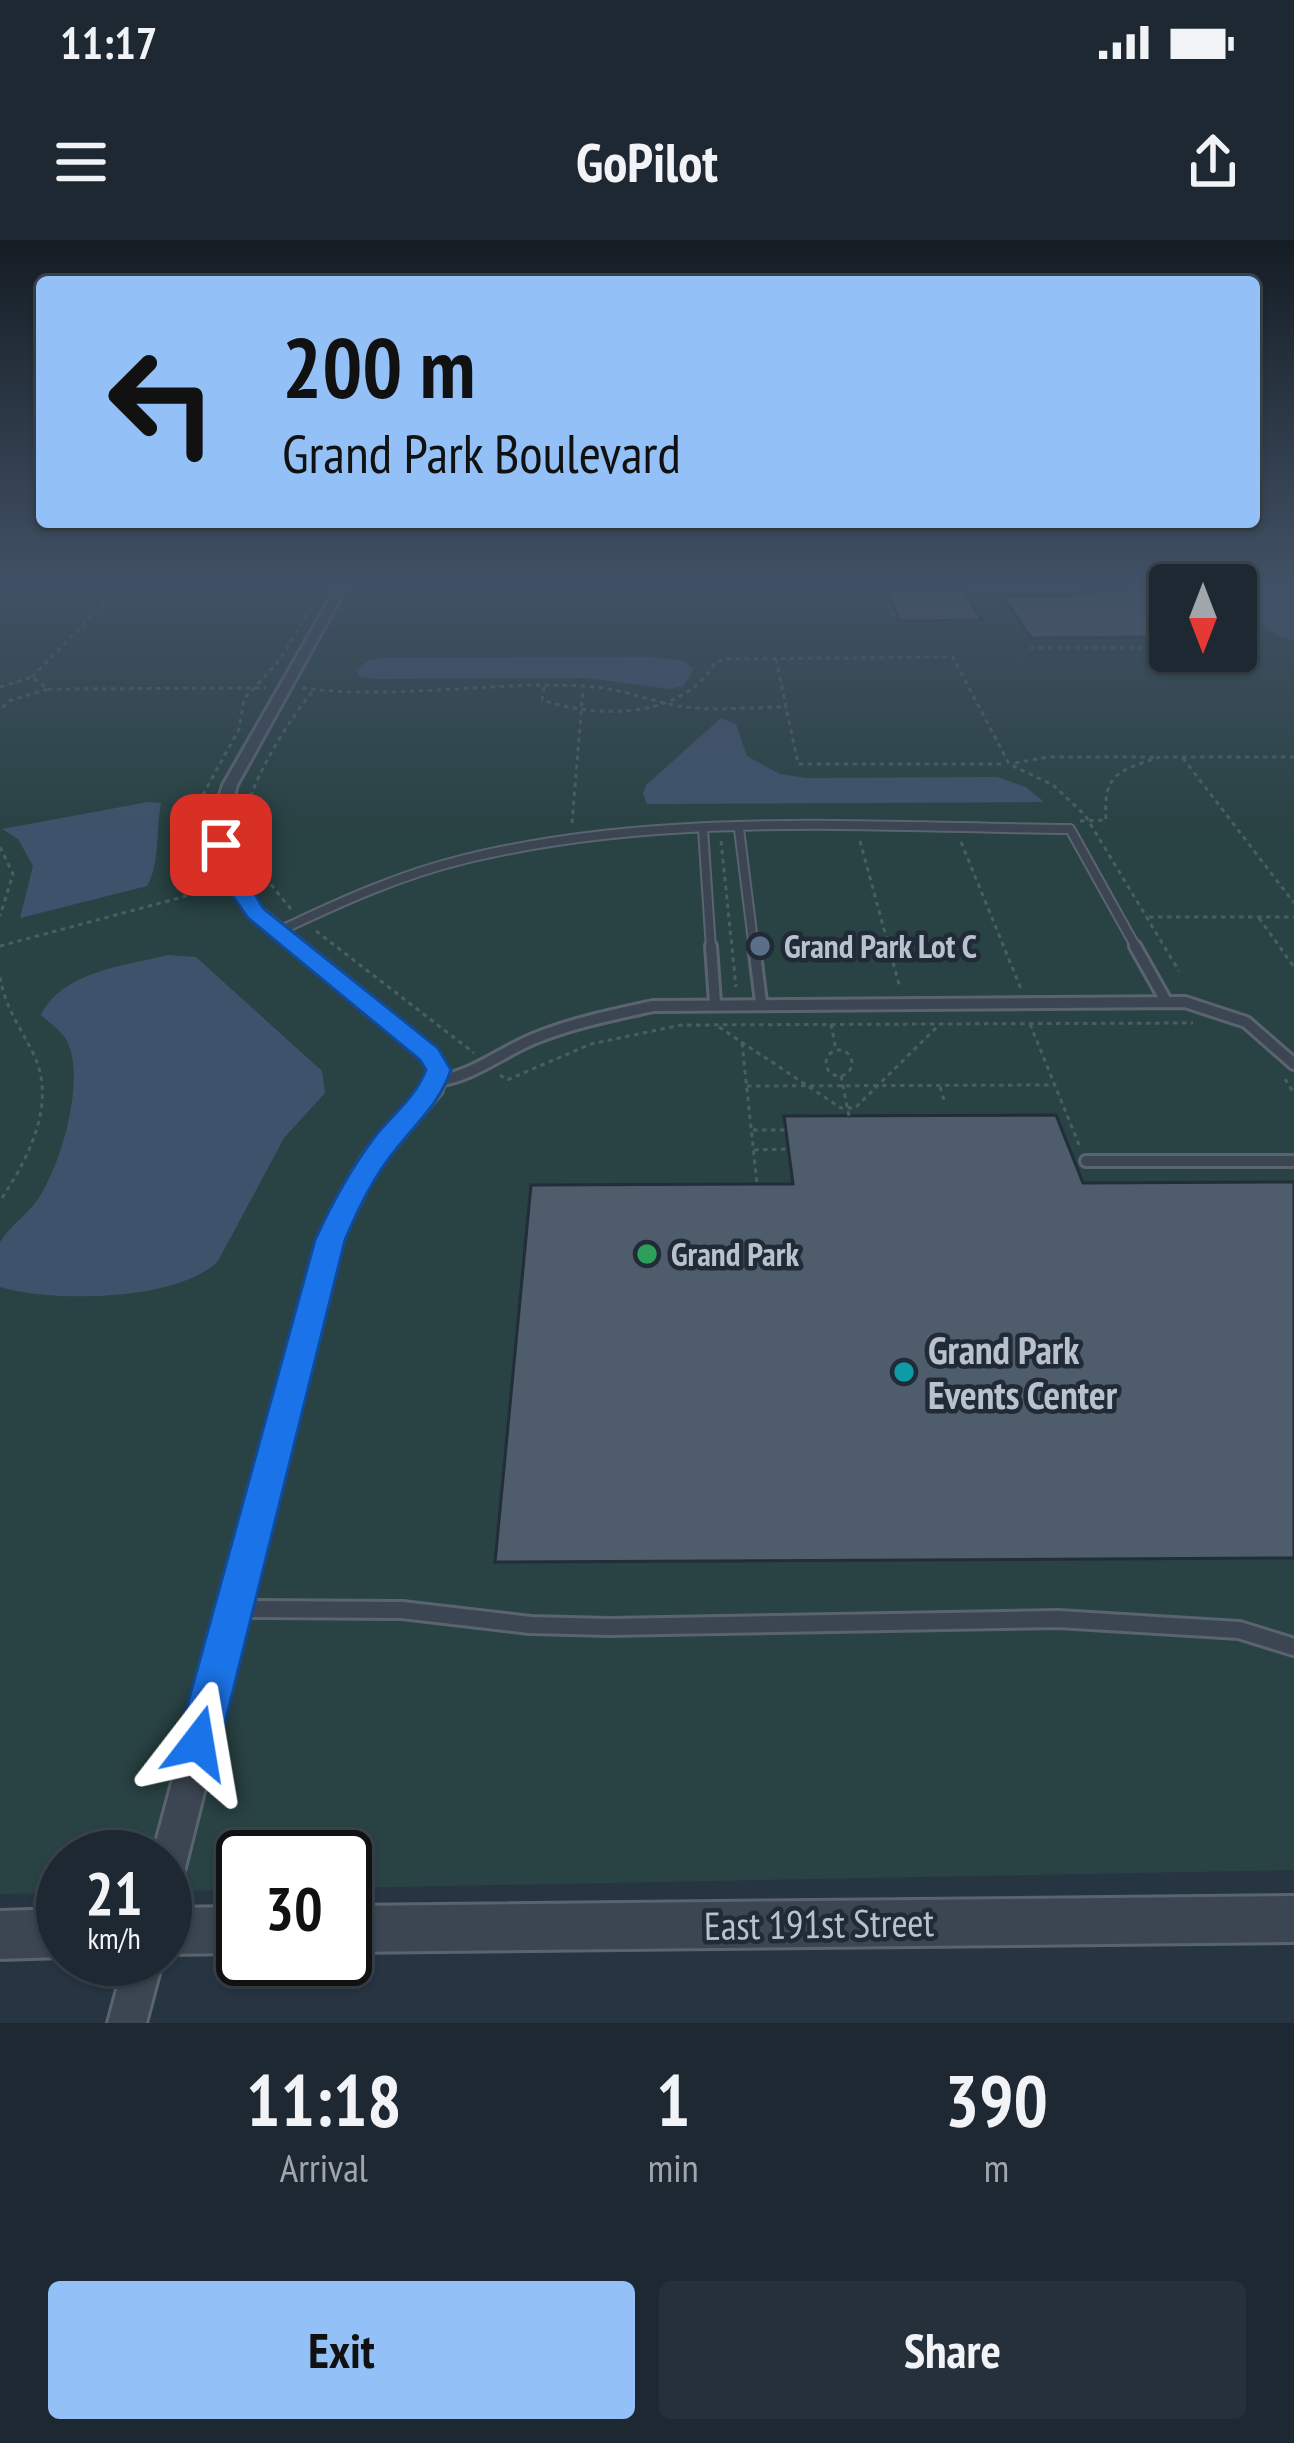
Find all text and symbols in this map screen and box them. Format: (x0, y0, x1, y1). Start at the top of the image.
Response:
text: 11:17 (60, 13, 157, 71)
text: GoPilot (576, 127, 718, 197)
icon: menu (48, 129, 114, 195)
icon: share (1180, 129, 1246, 195)
text: 200 m (282, 312, 475, 421)
icon: left (84, 324, 240, 480)
text: Grand Park Boulevard (282, 418, 681, 488)
north arrow (1149, 564, 1257, 672)
map controls (1149, 564, 1257, 672)
pin (170, 794, 272, 896)
icon: arrive (188, 812, 254, 878)
place label: Grand Park Lot C (784, 924, 977, 967)
marker: Grand Park Lot C (747, 933, 773, 959)
place label: Grand Park (671, 1232, 799, 1275)
marker: Grand Park (634, 1241, 660, 1267)
place label: Grand Park Events Center (928, 1324, 1118, 1420)
marker: Grand Park Events Center (891, 1359, 917, 1385)
position arrow (135, 1680, 261, 1806)
speed limit sign: 30 (216, 1830, 372, 1986)
text: 21 (85, 1854, 143, 1932)
street label: East 191st Street (704, 1896, 935, 1951)
text: km/h (87, 1918, 141, 1957)
text: 11:18 (246, 2053, 402, 2146)
text: 1 (656, 2053, 690, 2146)
text: 390 (945, 2053, 1048, 2146)
text: Arrival (280, 2142, 368, 2193)
text: min (648, 2142, 699, 2193)
text: m (984, 2142, 1009, 2193)
button: Exit (48, 2281, 635, 2419)
button: Share (659, 2281, 1246, 2419)

